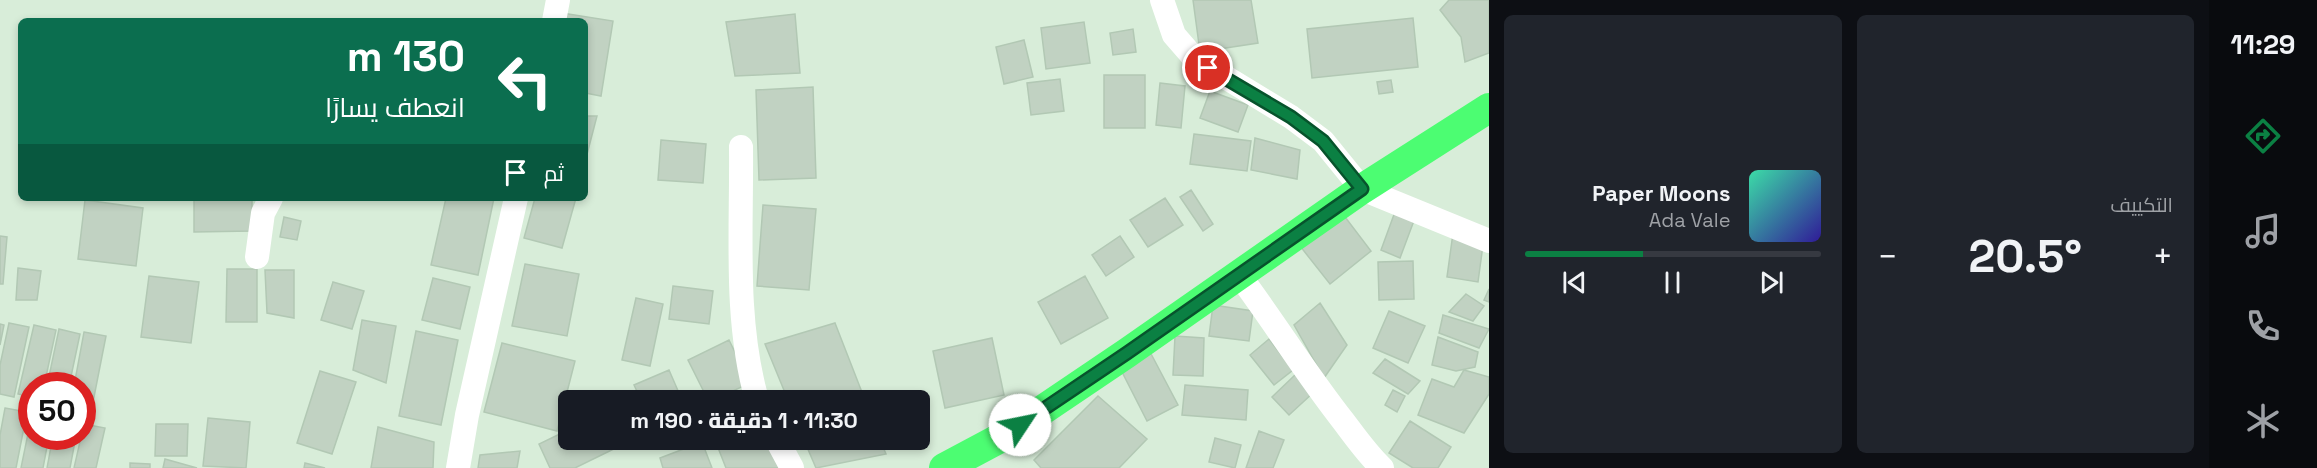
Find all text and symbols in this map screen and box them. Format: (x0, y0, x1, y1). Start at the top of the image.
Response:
text: 11:29 (2230, 27, 2296, 62)
text: 130 m (347, 30, 465, 83)
icon: left (486, 42, 564, 120)
pin (1182, 42, 1233, 93)
icon: arrive (1191, 51, 1224, 84)
text: انعطف يسارًا (325, 90, 465, 125)
icon: directions (2242, 115, 2284, 157)
icon: arrive (499, 156, 532, 189)
text: ثم (544, 159, 564, 187)
text: Paper Moons (1592, 179, 1731, 207)
text: التكييف (2110, 192, 2173, 218)
text: Ada Vale (1649, 207, 1731, 233)
icon: music (2242, 210, 2284, 252)
text: 20.5° (1969, 228, 2082, 285)
text: − (1878, 236, 1898, 278)
text: + (2153, 236, 2173, 278)
icon: previous (1558, 266, 1591, 299)
icon: pause (1656, 266, 1689, 299)
icon: next (1755, 266, 1788, 299)
icon: phone (2242, 305, 2284, 347)
speed limit sign: 50 (18, 372, 96, 450)
position arrow (988, 393, 1052, 457)
icon: climate (2242, 400, 2284, 442)
text: 11:30 · 1 دقيقة · 190 m (630, 406, 858, 434)

